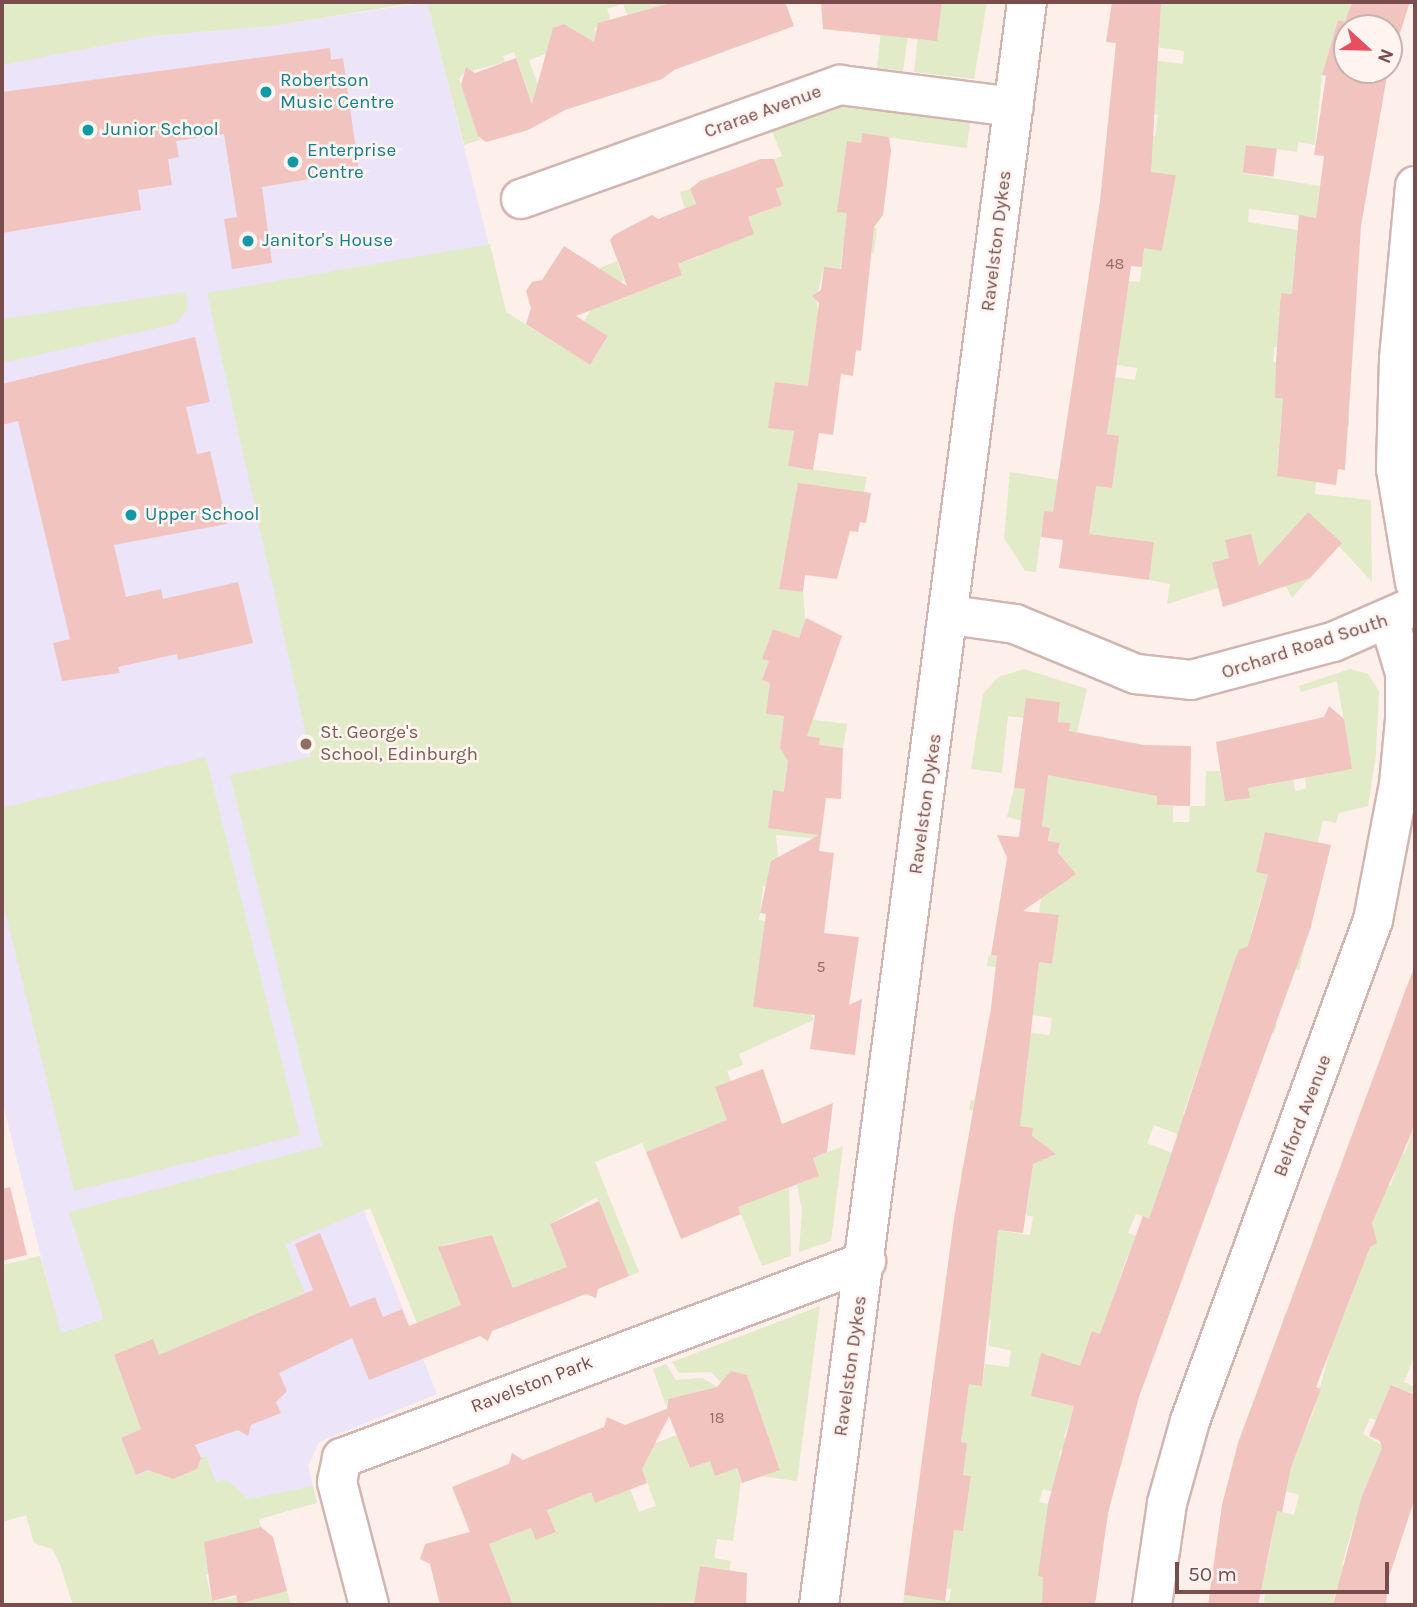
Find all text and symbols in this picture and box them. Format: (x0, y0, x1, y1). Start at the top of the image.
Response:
north arrow (1333, 14, 1403, 84)
text: N (1373, 46, 1398, 67)
place label: Robertson Music Centre (280, 70, 394, 114)
street label: Crarae Avenue (701, 80, 825, 144)
marker: Robertson Music Centre (258, 84, 274, 100)
place label: Junior School (102, 119, 219, 141)
marker: Junior School (80, 122, 96, 138)
place label: Enterprise Centre (307, 140, 396, 184)
marker: Enterprise Centre (285, 154, 301, 170)
street label: Ravelston Dykes (977, 169, 1017, 313)
place label: Janitor's House (262, 230, 393, 252)
marker: Janitor's House (240, 233, 256, 249)
house number: 48 (1106, 254, 1124, 274)
place label: Upper School (145, 504, 260, 526)
marker: Upper School (123, 507, 139, 523)
street label: Orchard Road South (1219, 609, 1391, 685)
place label: St. George's School, Edinburgh (320, 722, 478, 766)
street label: Ravelston Dykes (905, 732, 947, 876)
marker: St. George's School, Edinburgh (298, 736, 314, 752)
house number: 5 (816, 957, 826, 977)
street label: Belford Avenue (1269, 1052, 1337, 1180)
street label: Ravelston Dykes (830, 1294, 872, 1438)
street label: Ravelston Park (468, 1351, 596, 1419)
house number: 18 (709, 1408, 725, 1428)
scale bar (1179, 1548, 1392, 1592)
text: 50 m (1188, 1562, 1237, 1586)

